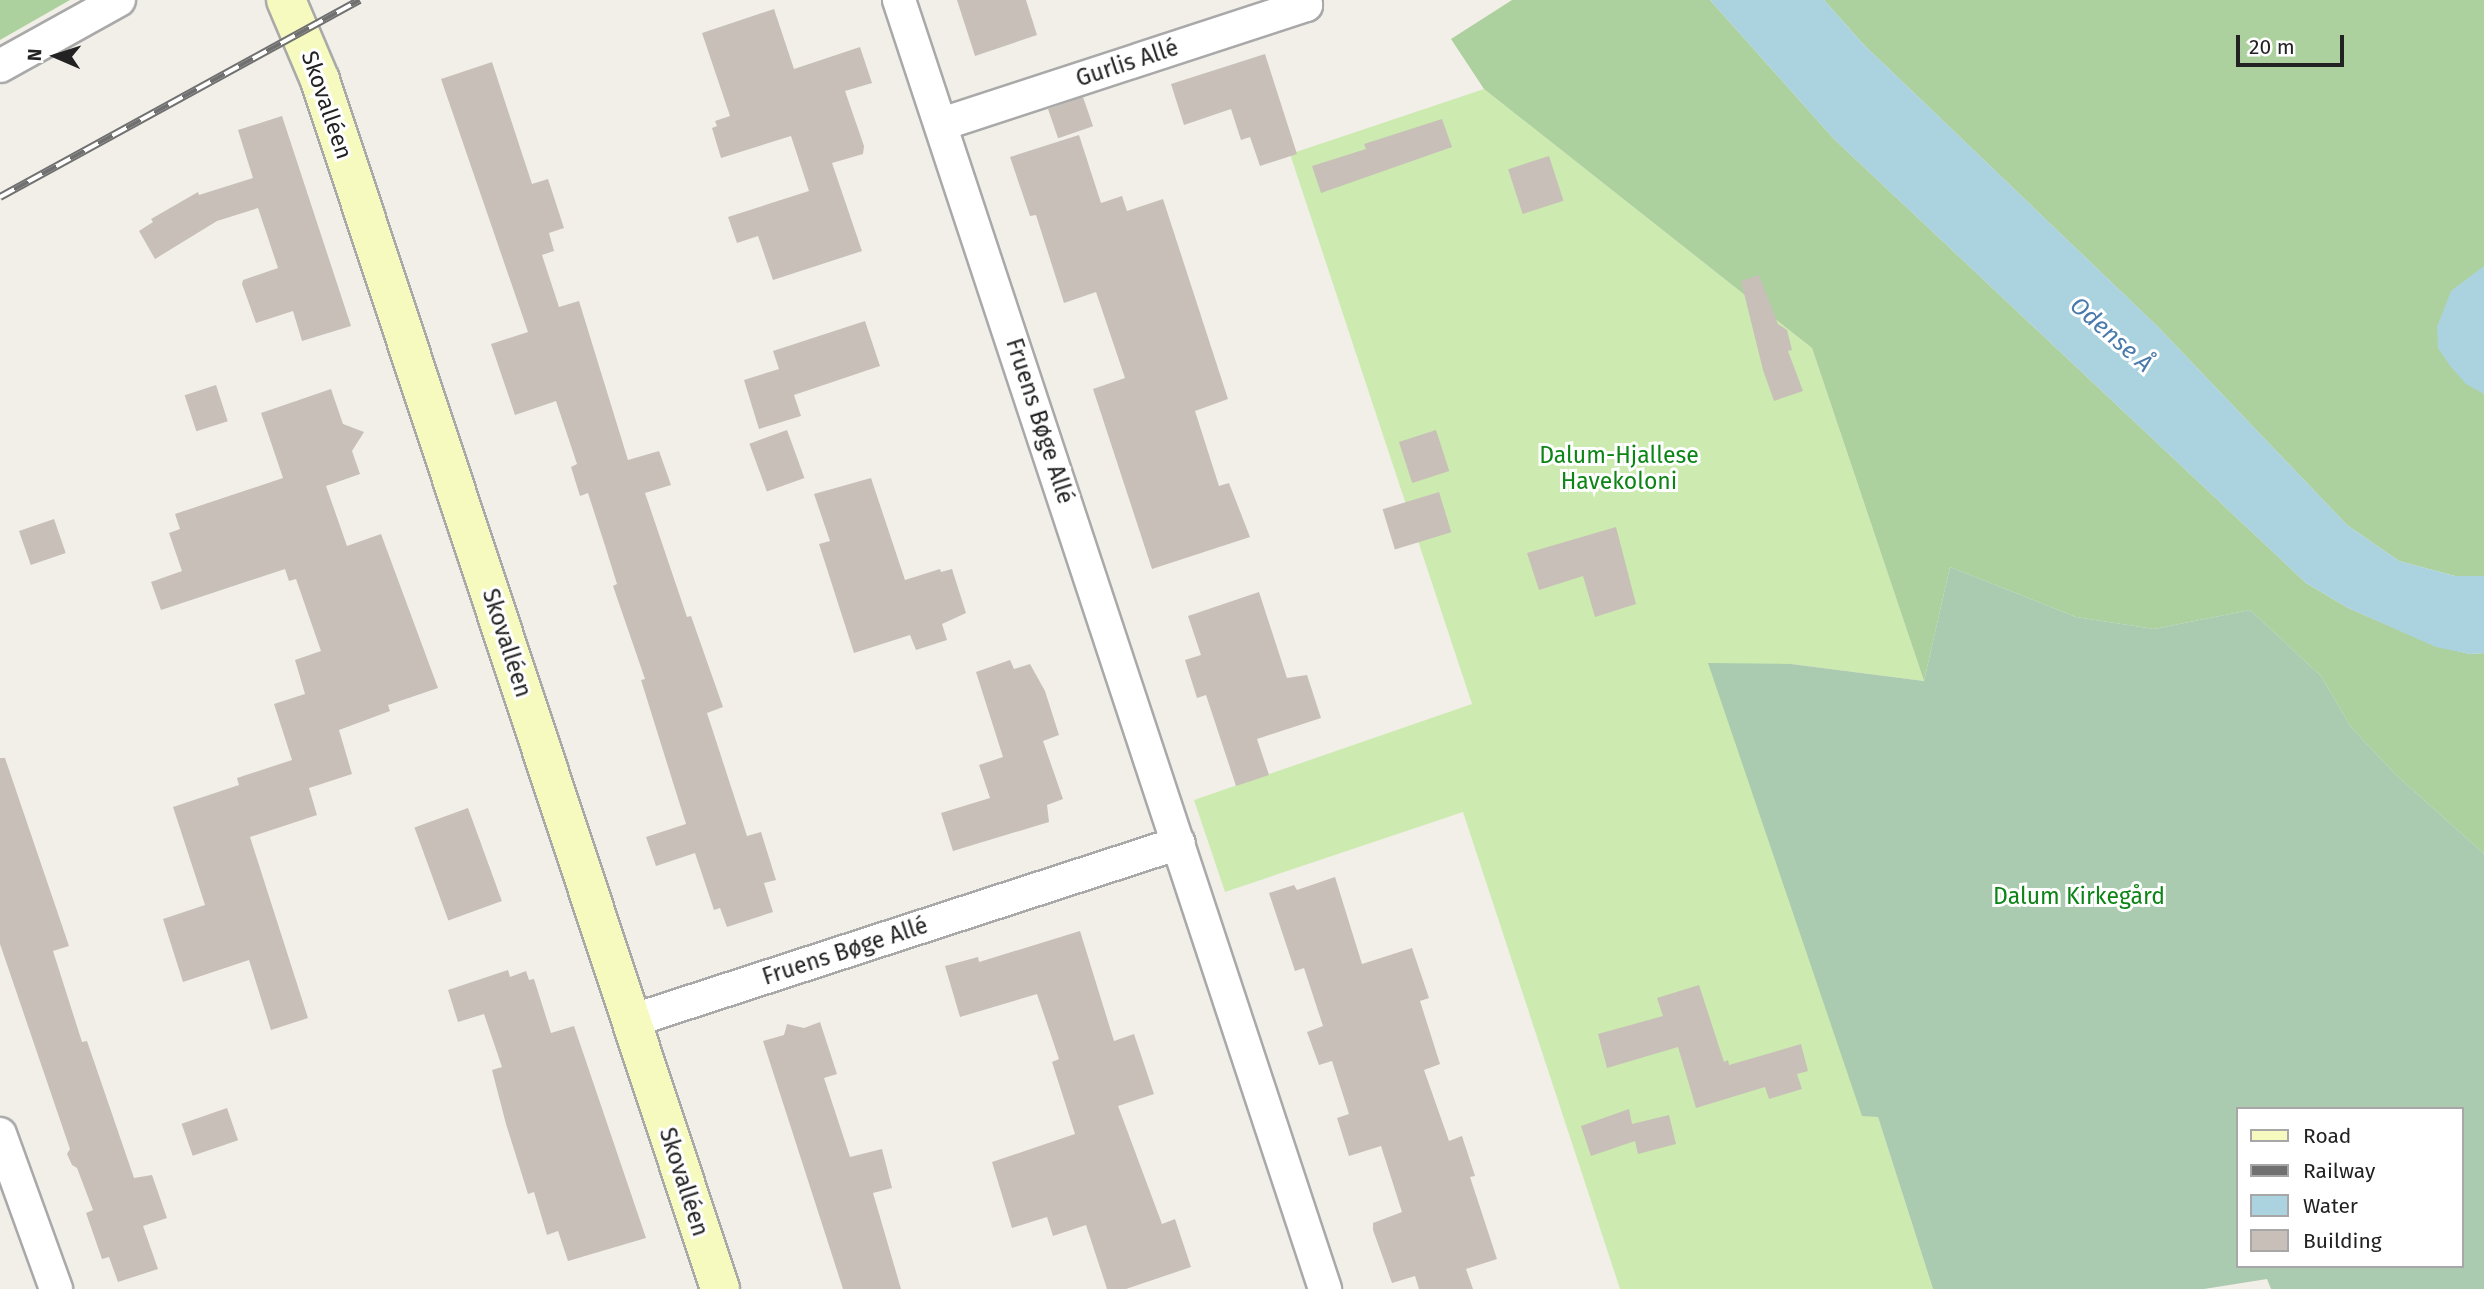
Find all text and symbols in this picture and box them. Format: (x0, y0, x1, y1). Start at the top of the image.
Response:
north arrow (21, 21, 91, 91)
scale bar (2239, 21, 2348, 65)
street label: Gurlis Allé (1072, 34, 1182, 92)
text: 20 m (2249, 34, 2295, 60)
street label: Skovalléen (296, 47, 358, 163)
text: N (23, 48, 46, 62)
water label: Odense Å (2064, 291, 2158, 379)
street label: Fruens Bøge Allé (1000, 335, 1080, 507)
park label: Dalum-Hjallese Havekoloni (1539, 441, 1699, 495)
street label: Skovalléen (476, 585, 538, 701)
park label: Dalum Kirkegård (1993, 882, 2165, 910)
street label: Fruens Bøge Allé (759, 911, 931, 991)
legend (2236, 1107, 2463, 1268)
text: Road (2303, 1123, 2351, 1149)
street label: Skovalléen (653, 1124, 715, 1240)
text: Railway (2303, 1158, 2375, 1184)
text: Water (2303, 1193, 2358, 1219)
text: Building (2303, 1228, 2382, 1254)

